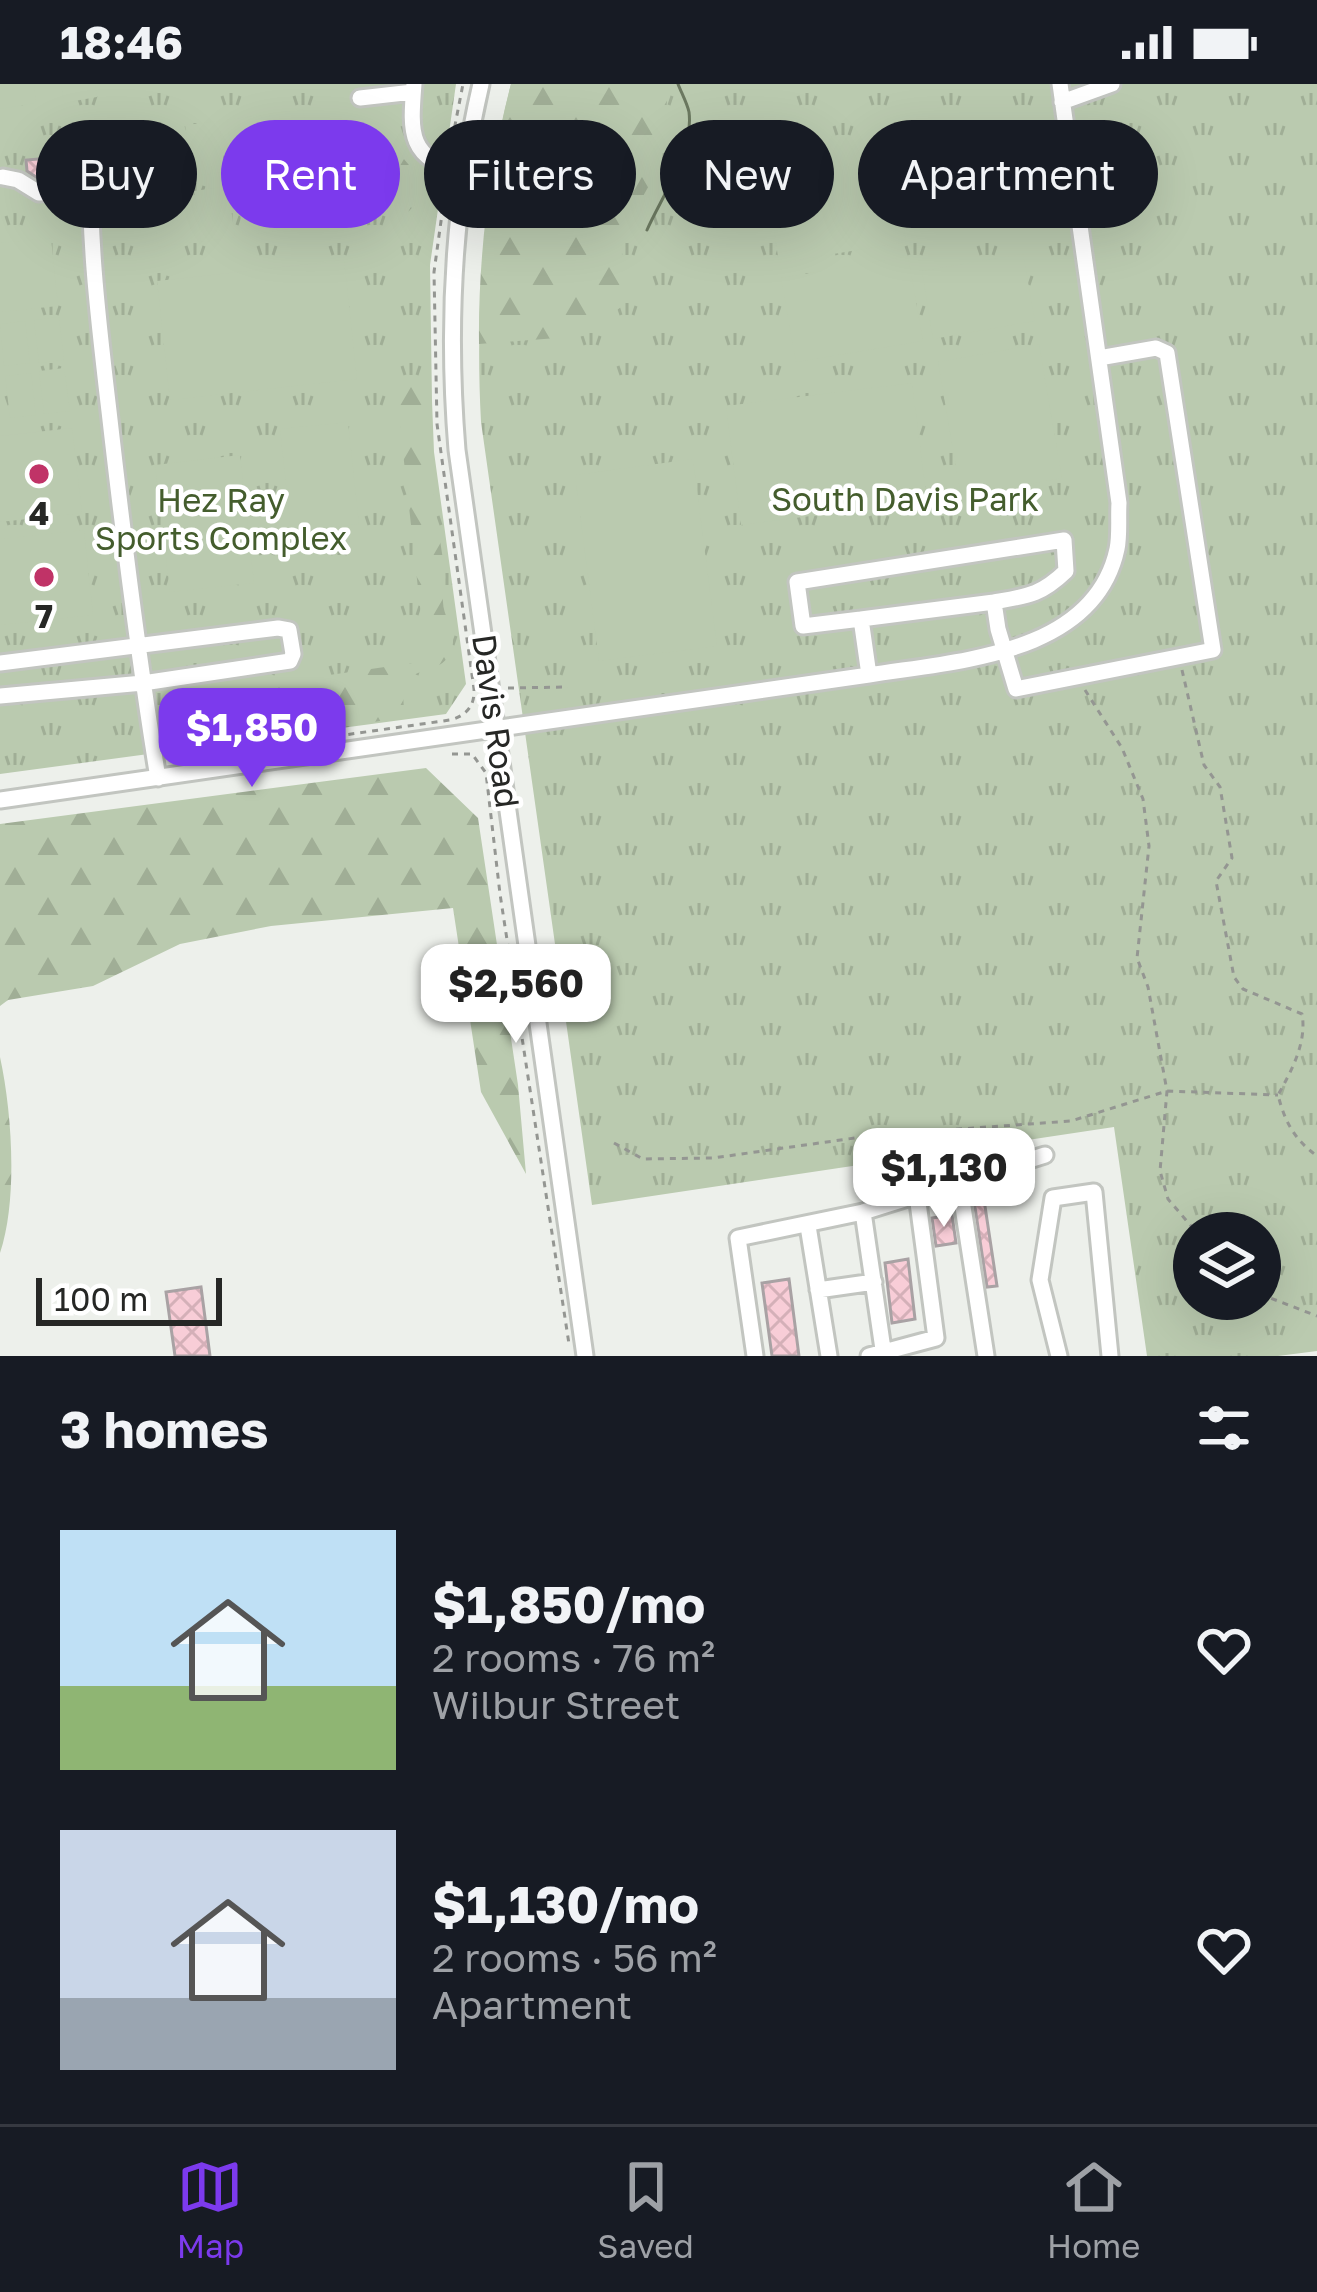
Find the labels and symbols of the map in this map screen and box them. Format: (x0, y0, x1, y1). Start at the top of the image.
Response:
marker: 4 (26, 461, 52, 487)
park label: South Davis Park (771, 479, 1039, 518)
park label: Hez Ray Sports Complex (95, 480, 347, 557)
place label: 4 (29, 493, 49, 532)
marker: 7 (31, 564, 57, 590)
place label: 7 (35, 596, 53, 635)
street label: Davis Road (465, 632, 528, 810)
pin: $1,850 (154, 688, 350, 790)
pin: $2,560 (418, 944, 614, 1046)
pin: $1,130 (846, 1128, 1042, 1230)
scale bar (36, 1272, 222, 1325)

